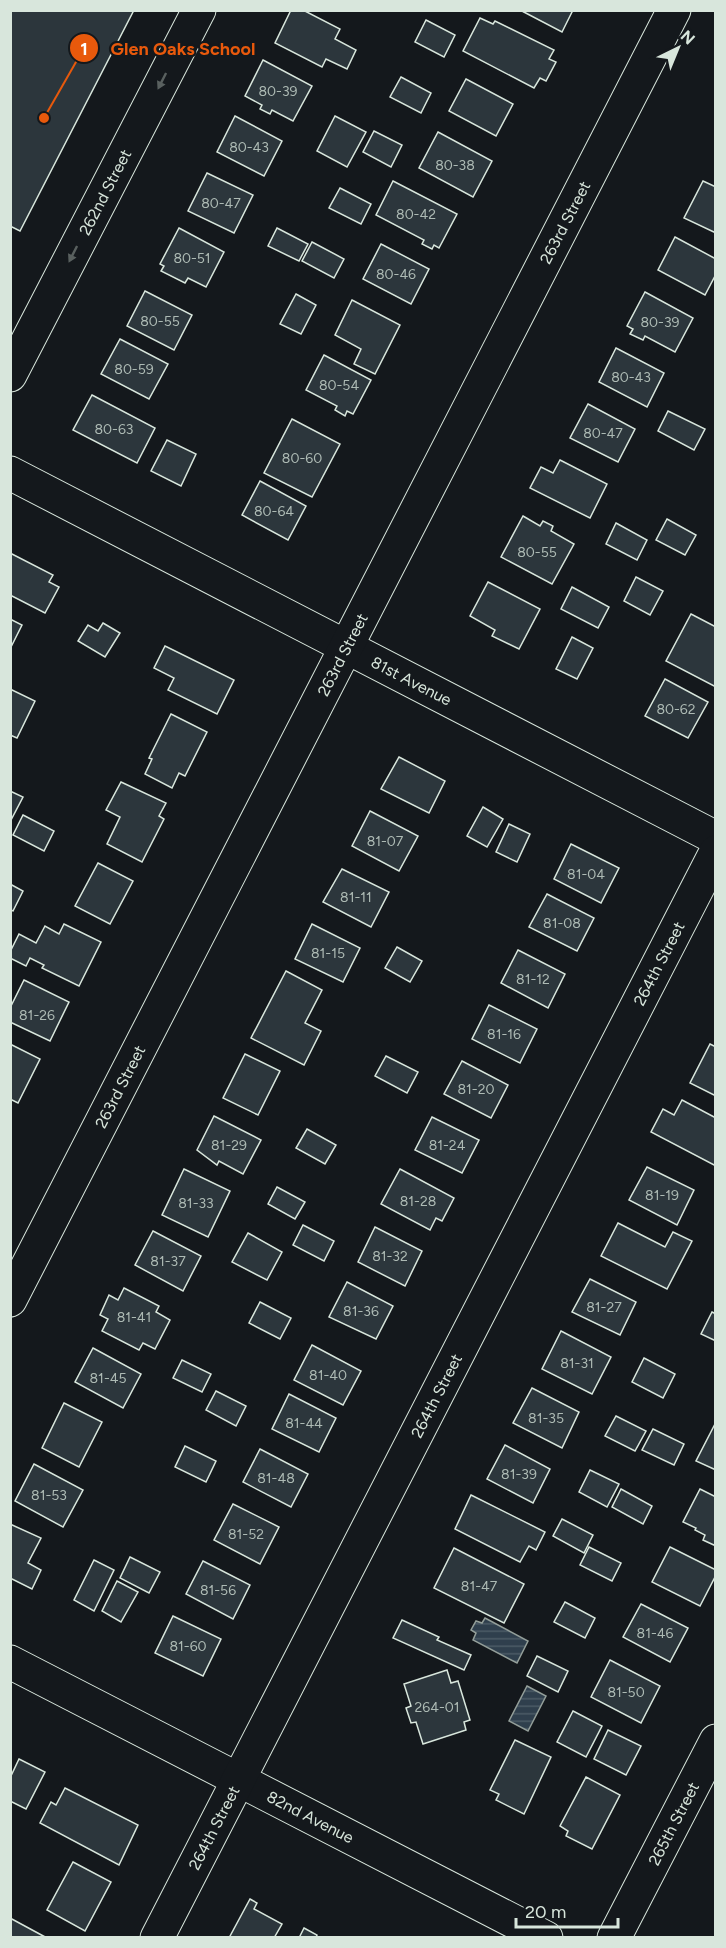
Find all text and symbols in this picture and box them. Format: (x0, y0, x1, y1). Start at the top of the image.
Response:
north arrow (648, 18, 708, 78)
text: N (677, 26, 699, 49)
callout: Glen Oaks School (69, 30, 268, 66)
text: 1 (80, 38, 88, 60)
text: Glen Oaks School (111, 38, 255, 60)
one-way arrow (157, 73, 167, 90)
house number: 80-39 (259, 83, 298, 100)
house number: 80-43 (229, 139, 269, 156)
street label: 262nd Street (75, 146, 135, 238)
house number: 80-38 (435, 157, 475, 174)
street label: 263rd Street (536, 178, 594, 267)
house number: 80-47 (201, 195, 241, 212)
house number: 80-42 (396, 206, 436, 223)
one-way arrow (68, 246, 78, 263)
house number: 80-51 (173, 250, 211, 267)
house number: 80-46 (376, 266, 416, 283)
house number: 80-55 (140, 313, 180, 330)
house number: 80-39 (641, 314, 680, 331)
house number: 80-59 (114, 361, 154, 378)
house number: 80-43 (611, 369, 651, 386)
house number: 80-54 (319, 377, 359, 394)
house number: 80-63 (95, 421, 133, 438)
house number: 80-47 (583, 425, 623, 442)
house number: 80-60 (282, 450, 322, 467)
house number: 80-64 (254, 503, 294, 520)
house number: 80-55 (517, 544, 557, 561)
street label: 263rd Street (314, 610, 372, 699)
street label: 81st Avenue (368, 652, 455, 710)
house number: 80-62 (656, 701, 696, 718)
house number: 81-07 (367, 833, 404, 850)
house number: 81-04 (567, 866, 605, 883)
house number: 81-11 (340, 889, 372, 906)
house number: 81-08 (543, 915, 581, 932)
street label: 264th Street (630, 919, 688, 1009)
house number: 81-15 (311, 945, 345, 962)
house number: 81-12 (516, 971, 550, 988)
house number: 81-26 (19, 1007, 55, 1024)
house number: 81-16 (487, 1026, 521, 1043)
street label: 263rd Street (91, 1042, 149, 1131)
house number: 81-20 (457, 1081, 495, 1098)
house number: 81-29 (211, 1137, 247, 1154)
house number: 81-24 (429, 1137, 466, 1154)
house number: 81-19 (645, 1187, 679, 1204)
house number: 81-28 (400, 1193, 436, 1210)
house number: 81-33 (178, 1195, 214, 1212)
house number: 81-32 (372, 1248, 408, 1265)
house number: 81-37 (150, 1253, 186, 1270)
house number: 81-27 (586, 1299, 622, 1316)
house number: 81-36 (343, 1303, 379, 1320)
house number: 81-41 (117, 1309, 151, 1326)
street label: 264th Street (407, 1351, 466, 1441)
house number: 81-31 (560, 1355, 594, 1372)
house number: 81-40 (309, 1367, 347, 1384)
house number: 81-45 (90, 1370, 126, 1387)
house number: 81-35 (528, 1410, 564, 1427)
house number: 81-44 (285, 1415, 323, 1432)
house number: 81-39 (501, 1466, 537, 1483)
house number: 81-48 (257, 1470, 295, 1487)
house number: 81-53 (31, 1487, 67, 1504)
house number: 81-52 (228, 1526, 264, 1543)
house number: 81-47 (461, 1578, 498, 1595)
house number: 81-56 (200, 1582, 236, 1599)
house number: 81-46 (637, 1625, 673, 1642)
house number: 81-60 (169, 1638, 207, 1655)
house number: 81-50 (607, 1684, 645, 1701)
house number: 264-01 (414, 1699, 460, 1716)
street label: 265th Street (644, 1779, 703, 1868)
street label: 264th Street (185, 1783, 244, 1873)
street label: 82nd Avenue (264, 1787, 357, 1848)
scale bar (516, 1891, 618, 1929)
text: 20 m (525, 1901, 566, 1923)

